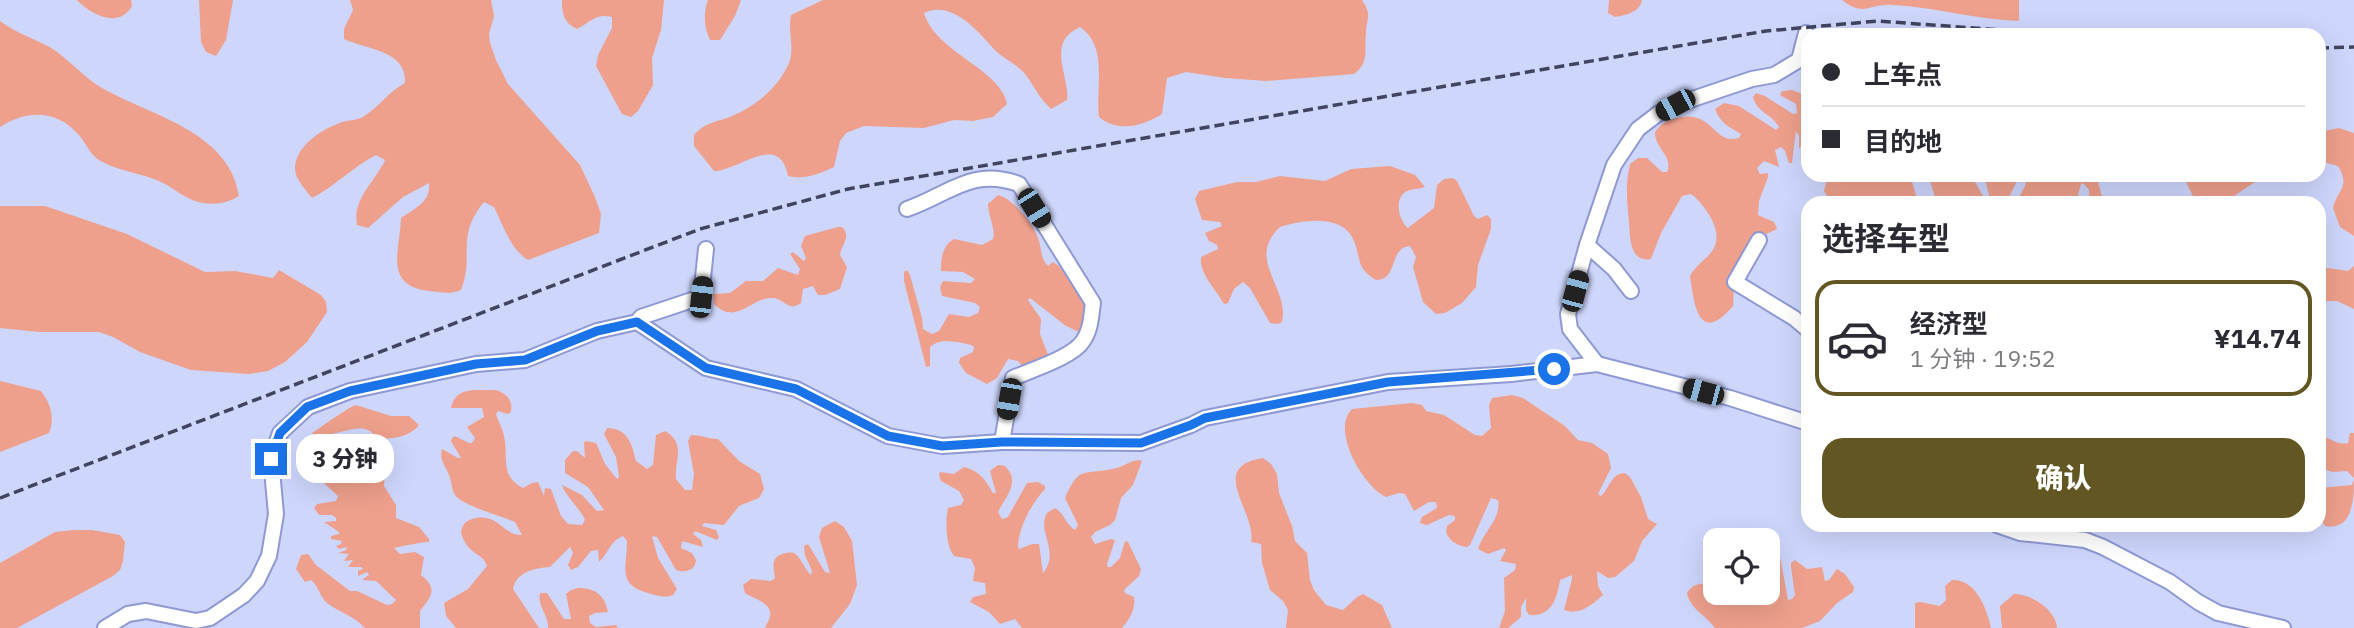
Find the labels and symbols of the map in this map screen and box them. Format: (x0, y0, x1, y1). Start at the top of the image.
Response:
car (1652, 86, 1699, 124)
car (1014, 185, 1055, 231)
car (1560, 268, 1591, 314)
car (689, 275, 714, 319)
route start (1538, 353, 1570, 385)
car (996, 376, 1023, 422)
car (1680, 376, 1727, 408)
callout: 3 分钟 (296, 434, 394, 484)
route end (255, 443, 287, 475)

